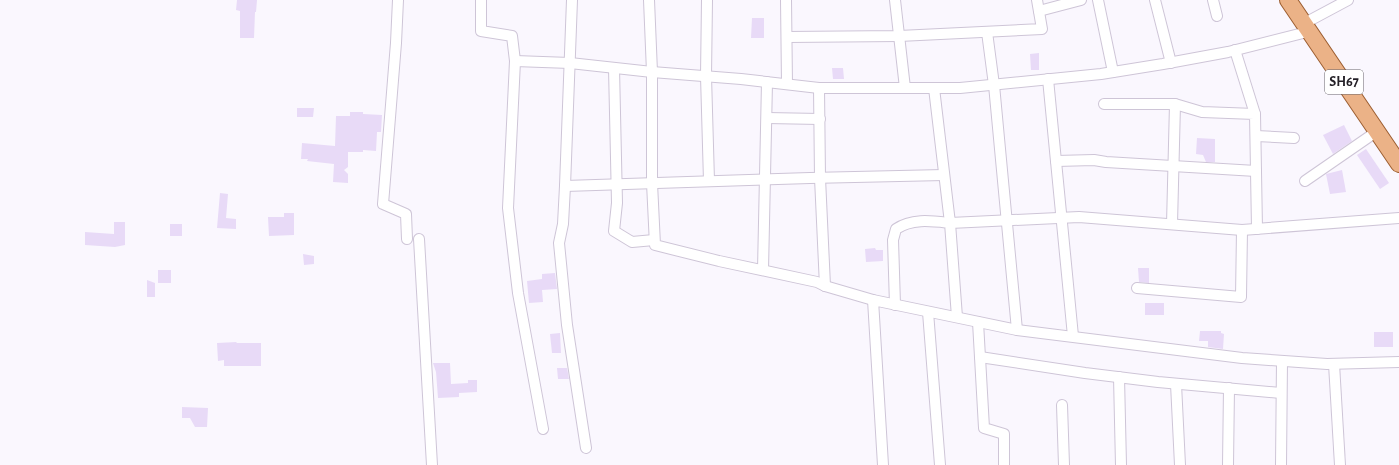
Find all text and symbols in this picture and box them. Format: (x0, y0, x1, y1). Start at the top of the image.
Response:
road number: SH67 (1325, 70, 1363, 94)

